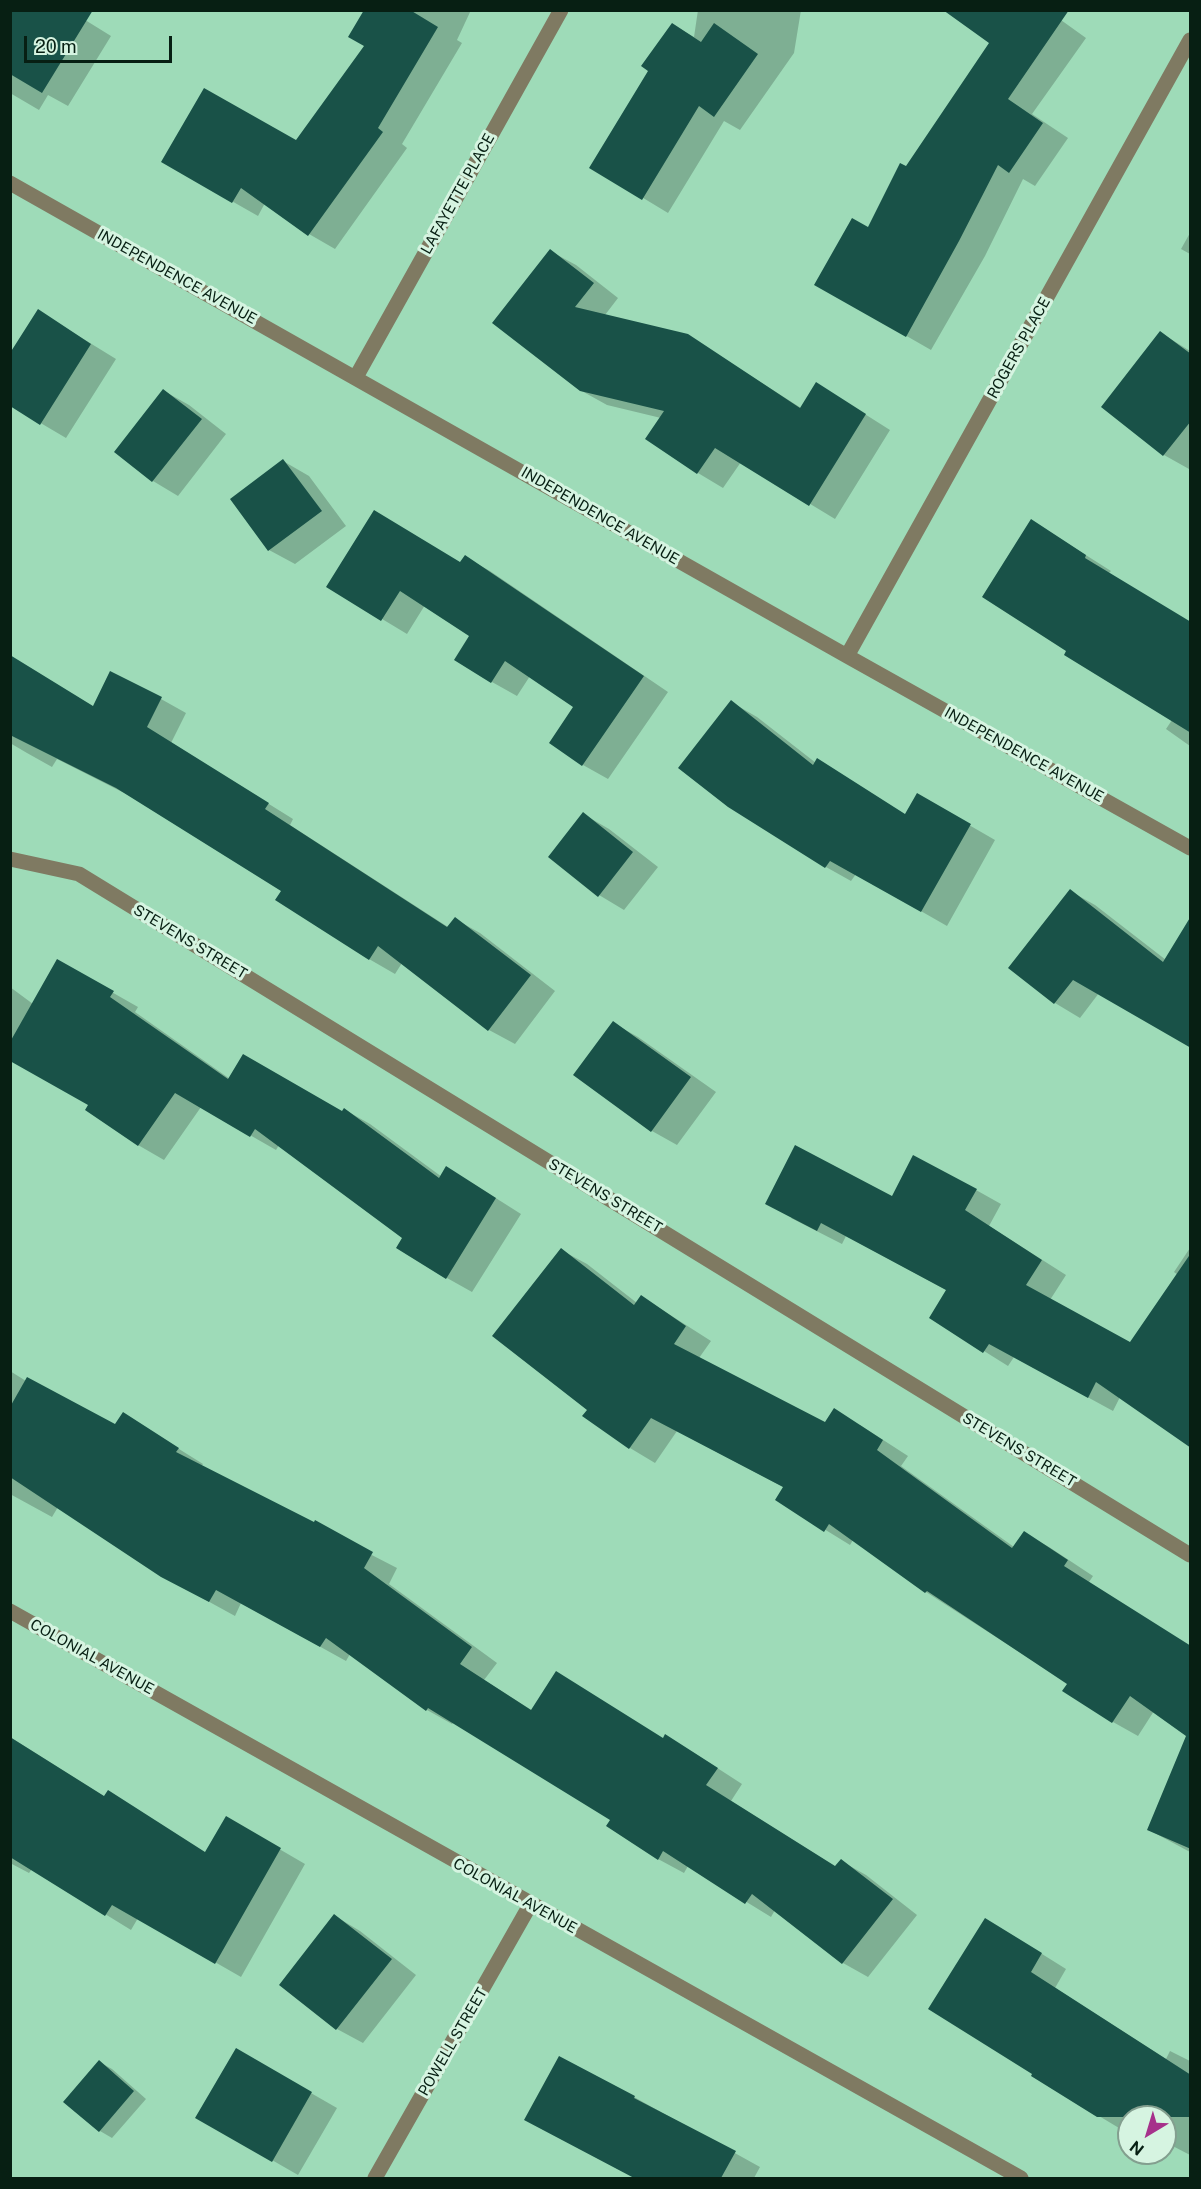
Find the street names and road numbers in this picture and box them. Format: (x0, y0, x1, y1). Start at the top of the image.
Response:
street label: LAFAYETTE PLACE (417, 131, 499, 257)
street label: INDEPENDENCE AVENUE (94, 226, 260, 328)
street label: ROGERS PLACE (984, 294, 1054, 402)
street label: INDEPENDENCE AVENUE (518, 463, 682, 569)
street label: INDEPENDENCE AVENUE (941, 704, 1107, 806)
street label: STEVENS STREET (130, 901, 250, 983)
street label: STEVENS STREET (545, 1155, 665, 1237)
street label: STEVENS STREET (959, 1409, 1079, 1491)
street label: COLONIAL AVENUE (27, 1616, 157, 1698)
street label: COLONIAL AVENUE (450, 1855, 580, 1937)
street label: POWELL STREET (415, 1985, 491, 2099)

